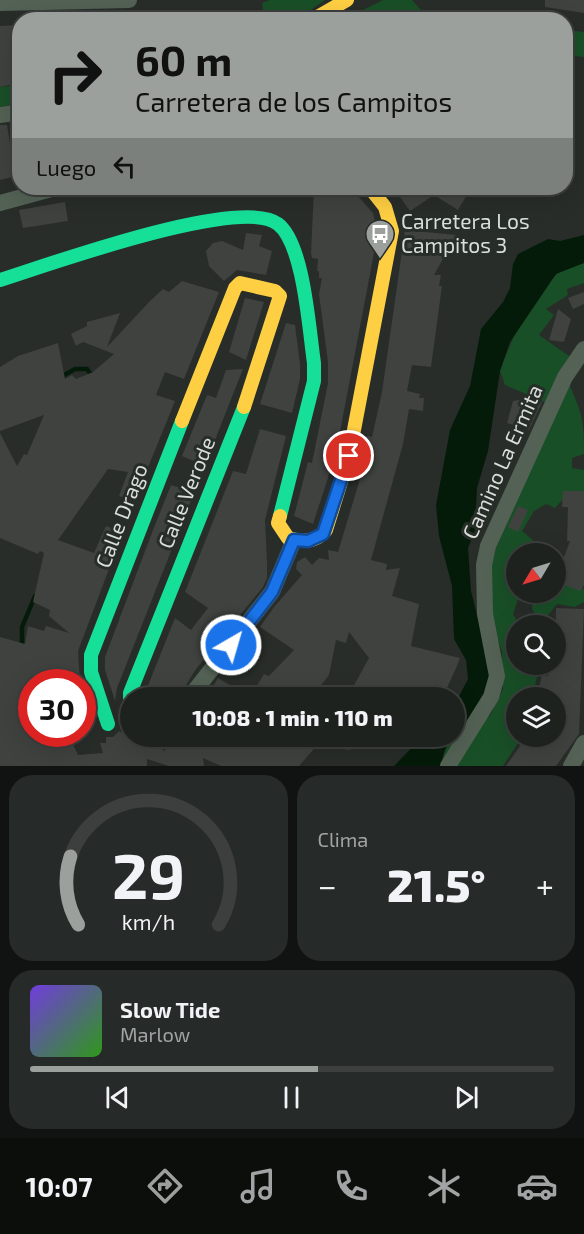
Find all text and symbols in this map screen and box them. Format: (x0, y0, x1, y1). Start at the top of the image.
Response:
text: 60 m (135, 34, 232, 84)
icon: right (36, 36, 114, 114)
text: Carretera de los Campitos (135, 85, 452, 117)
icon: left (108, 150, 141, 183)
text: Luego (36, 154, 96, 180)
place label: Carretera Los Campitos 3 (401, 208, 530, 257)
bus stop icon: Carretera Los Campitos 3 (364, 218, 396, 260)
street label: Camino La Ermita (456, 380, 547, 542)
pin (323, 430, 374, 481)
street label: Calle Verode (152, 433, 219, 552)
icon: arrive (332, 439, 365, 472)
street label: Calle Drago (89, 460, 152, 571)
north arrow (506, 543, 566, 603)
map controls (506, 543, 566, 747)
position arrow (199, 613, 263, 677)
button: search (506, 615, 566, 675)
speed limit sign: 30 (18, 669, 96, 747)
button: layers (506, 687, 566, 747)
text: 10:08 · 1 min · 110 m (192, 704, 393, 730)
text: Clima (318, 827, 368, 851)
text: 29 (112, 837, 185, 912)
text: 21.5° (387, 857, 486, 911)
text: − (318, 865, 337, 905)
text: + (536, 865, 554, 905)
text: km/h (122, 909, 175, 934)
text: Slow Tide (120, 996, 220, 1022)
text: Marlow (120, 1022, 190, 1046)
icon: previous (101, 1081, 134, 1114)
icon: pause (275, 1081, 308, 1114)
icon: next (450, 1081, 483, 1114)
icon: directions (144, 1165, 186, 1207)
icon: music (237, 1165, 279, 1207)
icon: phone (330, 1165, 372, 1207)
icon: climate (423, 1165, 465, 1207)
icon: car (516, 1165, 558, 1207)
text: 10:07 (26, 1170, 93, 1202)

